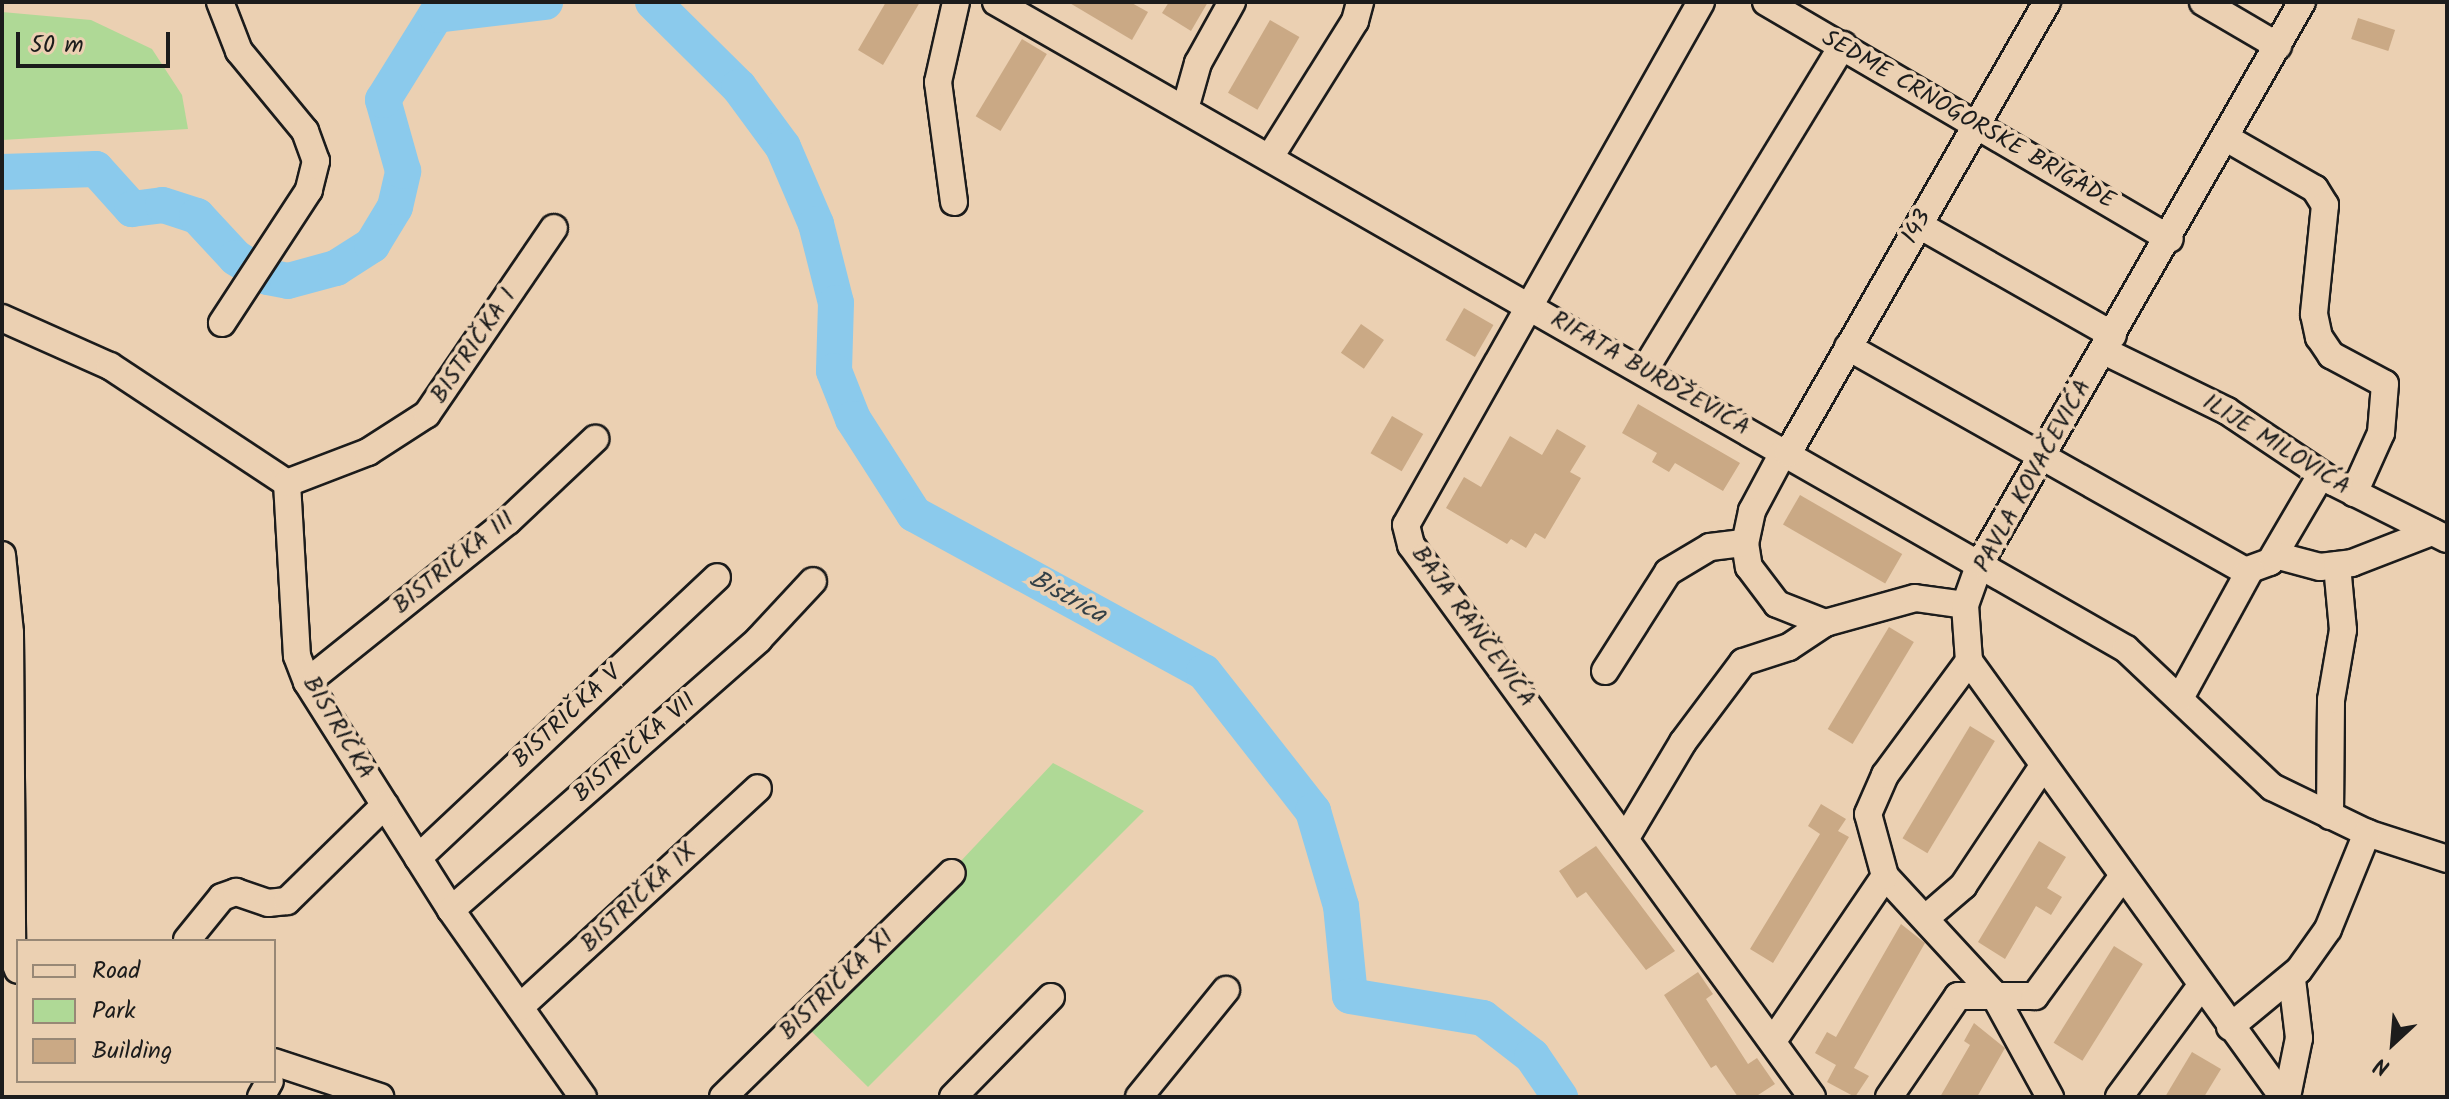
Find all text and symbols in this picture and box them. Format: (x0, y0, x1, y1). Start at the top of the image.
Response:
scale bar (20, 16, 174, 66)
street label: SEDME CRNOGORSKE BRIGADE (1816, 24, 2120, 216)
text: 50 m (30, 26, 84, 65)
street label: 143 (1896, 205, 1938, 249)
street label: BISTRIČKA I (425, 283, 523, 409)
street label: RIFATA BURDŽEVIĆA (1545, 305, 1755, 443)
street label: PAVLA KOVAČEVIĆA (1968, 375, 2098, 577)
street label: ILIJE MILOVIĆA (2197, 388, 2355, 502)
street label: BISTRIČKA III (388, 506, 520, 620)
street label: BAJA RANČEVIĆA (1405, 541, 1541, 713)
water label: Bistrica (1023, 564, 1111, 632)
street label: BISTRIČKA V (507, 660, 627, 774)
street label: BISTRIČKA (296, 671, 380, 785)
street label: BISTRIČKA VII (568, 687, 702, 809)
street label: BISTRIČKA IX (575, 837, 703, 959)
street label: BISTRIČKA XI (774, 924, 900, 1046)
legend (16, 939, 276, 1083)
text: Road (92, 952, 140, 991)
text: Park (92, 992, 136, 1031)
north arrow (2353, 1003, 2433, 1083)
text: Building (92, 1032, 172, 1071)
text: N (2368, 1046, 2396, 1084)

